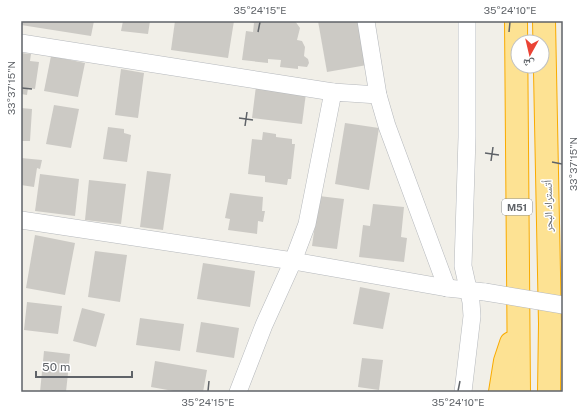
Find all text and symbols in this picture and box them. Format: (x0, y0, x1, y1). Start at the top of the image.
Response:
text: 35°24'15"E (234, 4, 287, 16)
text: 35°24'10"E (484, 4, 536, 16)
north arrow (510, 34, 550, 74)
text: ش (522, 55, 536, 71)
text: 33°37'15"N (5, 61, 17, 115)
text: 33°37'15"N (567, 137, 579, 191)
street label: أتستراد البحر (541, 180, 555, 233)
road number: M51 (502, 199, 532, 215)
scale bar (36, 353, 132, 379)
text: 50 m (42, 360, 70, 374)
text: 35°24'15"E (182, 396, 235, 408)
text: 35°24'10"E (432, 396, 484, 408)

